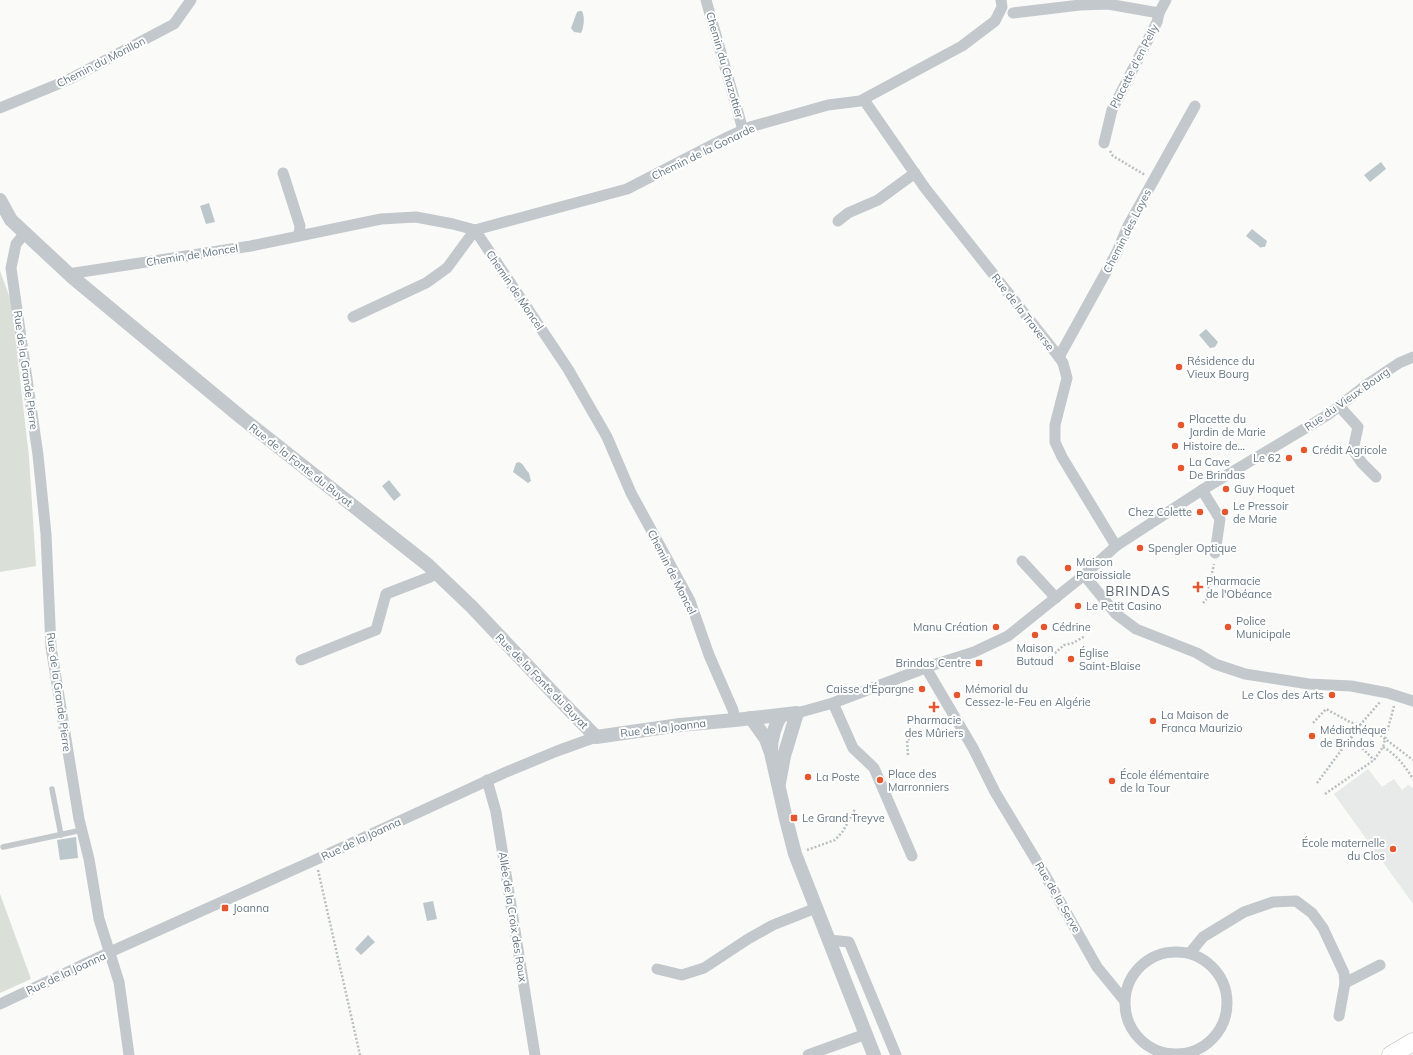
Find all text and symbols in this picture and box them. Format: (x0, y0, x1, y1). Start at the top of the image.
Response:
street label: Chemin du Chazottier (703, 10, 747, 120)
street label: Placette d'en Pelly (1107, 22, 1161, 110)
street label: Chemin du Morillon (54, 34, 148, 90)
street label: Chemin de la Gonarde (649, 121, 757, 183)
street label: Chemin des Layes (1100, 187, 1154, 275)
street label: Chemin de Moncel (145, 241, 239, 269)
street label: Chemin de Moncel (483, 247, 547, 333)
street label: Rue de la Traverse (989, 271, 1057, 353)
street label: Rue de la Grande Pierre (11, 309, 41, 431)
place label: Résidence du Vieux Bourg (1187, 354, 1255, 381)
marker: Résidence du Vieux Bourg (1174, 362, 1184, 372)
street label: Rue du Vieux Bourg (1302, 364, 1392, 434)
place label: Placette du Jardin de Marie (1189, 412, 1266, 439)
street label: Rue de la Fonte du Buyat (246, 420, 356, 510)
marker: Placette du Jardin de Marie (1176, 420, 1186, 430)
place label: Histoire de... (1183, 439, 1245, 453)
marker: Histoire de... (1170, 441, 1180, 451)
place label: Crédit Agricole (1312, 443, 1387, 457)
marker: Crédit Agricole (1299, 445, 1309, 455)
place label: Le 62 (1253, 451, 1281, 465)
marker: Le 62 (1284, 453, 1294, 463)
place label: La Cave De Brindas (1189, 455, 1245, 482)
marker: La Cave De Brindas (1176, 463, 1186, 473)
place label: Guy Hoquet (1234, 482, 1295, 496)
marker: Guy Hoquet (1221, 484, 1231, 494)
place label: Le Pressoir de Marie (1233, 499, 1289, 526)
place label: Chez Colette (1128, 505, 1192, 519)
marker: Chez Colette (1195, 507, 1205, 517)
marker: Le Pressoir de Marie (1220, 507, 1230, 517)
street label: Chemin de Moncel (645, 527, 699, 617)
place label: Spengler Optique (1148, 541, 1236, 555)
marker: Spengler Optique (1135, 543, 1145, 553)
place label: Maison Paroissiale (1076, 555, 1131, 582)
marker: Maison Paroissiale (1063, 563, 1073, 573)
place label: Pharmacie de l'Obéance (1206, 574, 1272, 601)
marker: Pharmacie de l'Obéance (1193, 582, 1203, 592)
district label: BRINDAS (1105, 583, 1171, 599)
place label: Le Petit Casino (1086, 599, 1162, 613)
marker: Le Petit Casino (1073, 601, 1083, 611)
place label: Police Municipale (1236, 614, 1291, 641)
place label: Manu Création (913, 620, 988, 634)
place label: Cédrine (1052, 620, 1091, 634)
marker: Manu Création (991, 622, 1001, 632)
marker: Cédrine (1039, 622, 1049, 632)
marker: Police Municipale (1223, 622, 1233, 632)
street label: Rue de la Fonte du Buyat (493, 630, 591, 732)
marker: Maison Butaud (1030, 630, 1040, 640)
street label: Rue de la Grande Pierre (44, 631, 74, 753)
place label: Maison Butaud (1016, 641, 1054, 668)
place label: Église Saint-Blaise (1079, 646, 1141, 673)
marker: Église Saint-Blaise (1066, 654, 1076, 664)
place label: Brindas Centre (896, 656, 971, 670)
marker: Brindas Centre (974, 658, 984, 668)
place label: Caisse d'Épargne (826, 682, 914, 696)
place label: Mémorial du Cessez-le-Feu en Algérie (965, 682, 1091, 709)
marker: Caisse d'Épargne (917, 684, 927, 694)
place label: Le Clos des Arts (1242, 688, 1324, 702)
marker: Mémorial du Cessez-le-Feu en Algérie (952, 690, 962, 700)
marker: Le Clos des Arts (1327, 690, 1337, 700)
marker: Pharmacie des Mûriers (929, 702, 939, 712)
place label: La Maison de Franca Maurizio (1161, 708, 1243, 735)
place label: Pharmacie des Mûriers (905, 713, 963, 740)
street label: Rue de la Joanna (619, 716, 707, 740)
marker: La Maison de Franca Maurizio (1148, 716, 1158, 726)
place label: Médiathéque de Brindas (1320, 723, 1386, 750)
marker: Médiathéque de Brindas (1307, 731, 1317, 741)
place label: Place des Marronniers (888, 767, 949, 794)
place label: École élémentaire de la Tour (1120, 768, 1209, 795)
place label: La Poste (816, 770, 860, 784)
marker: La Poste (803, 772, 813, 782)
marker: Place des Marronniers (875, 775, 885, 785)
marker: École élémentaire de la Tour (1107, 776, 1117, 786)
place label: Le Grand Treyve (802, 811, 885, 825)
marker: Le Grand Treyve (789, 813, 799, 823)
street label: Rue de la Joanna (319, 814, 403, 864)
place label: École maternelle du Clos (1302, 836, 1385, 863)
marker: École maternelle du Clos (1388, 844, 1398, 854)
street label: Allée de la Croix des Roux (496, 851, 530, 983)
street label: Rue de la Serve (1032, 859, 1084, 935)
place label: Joanna (233, 901, 269, 915)
marker: Joanna (220, 903, 230, 913)
street label: Rue de la Joanna (24, 948, 108, 998)

